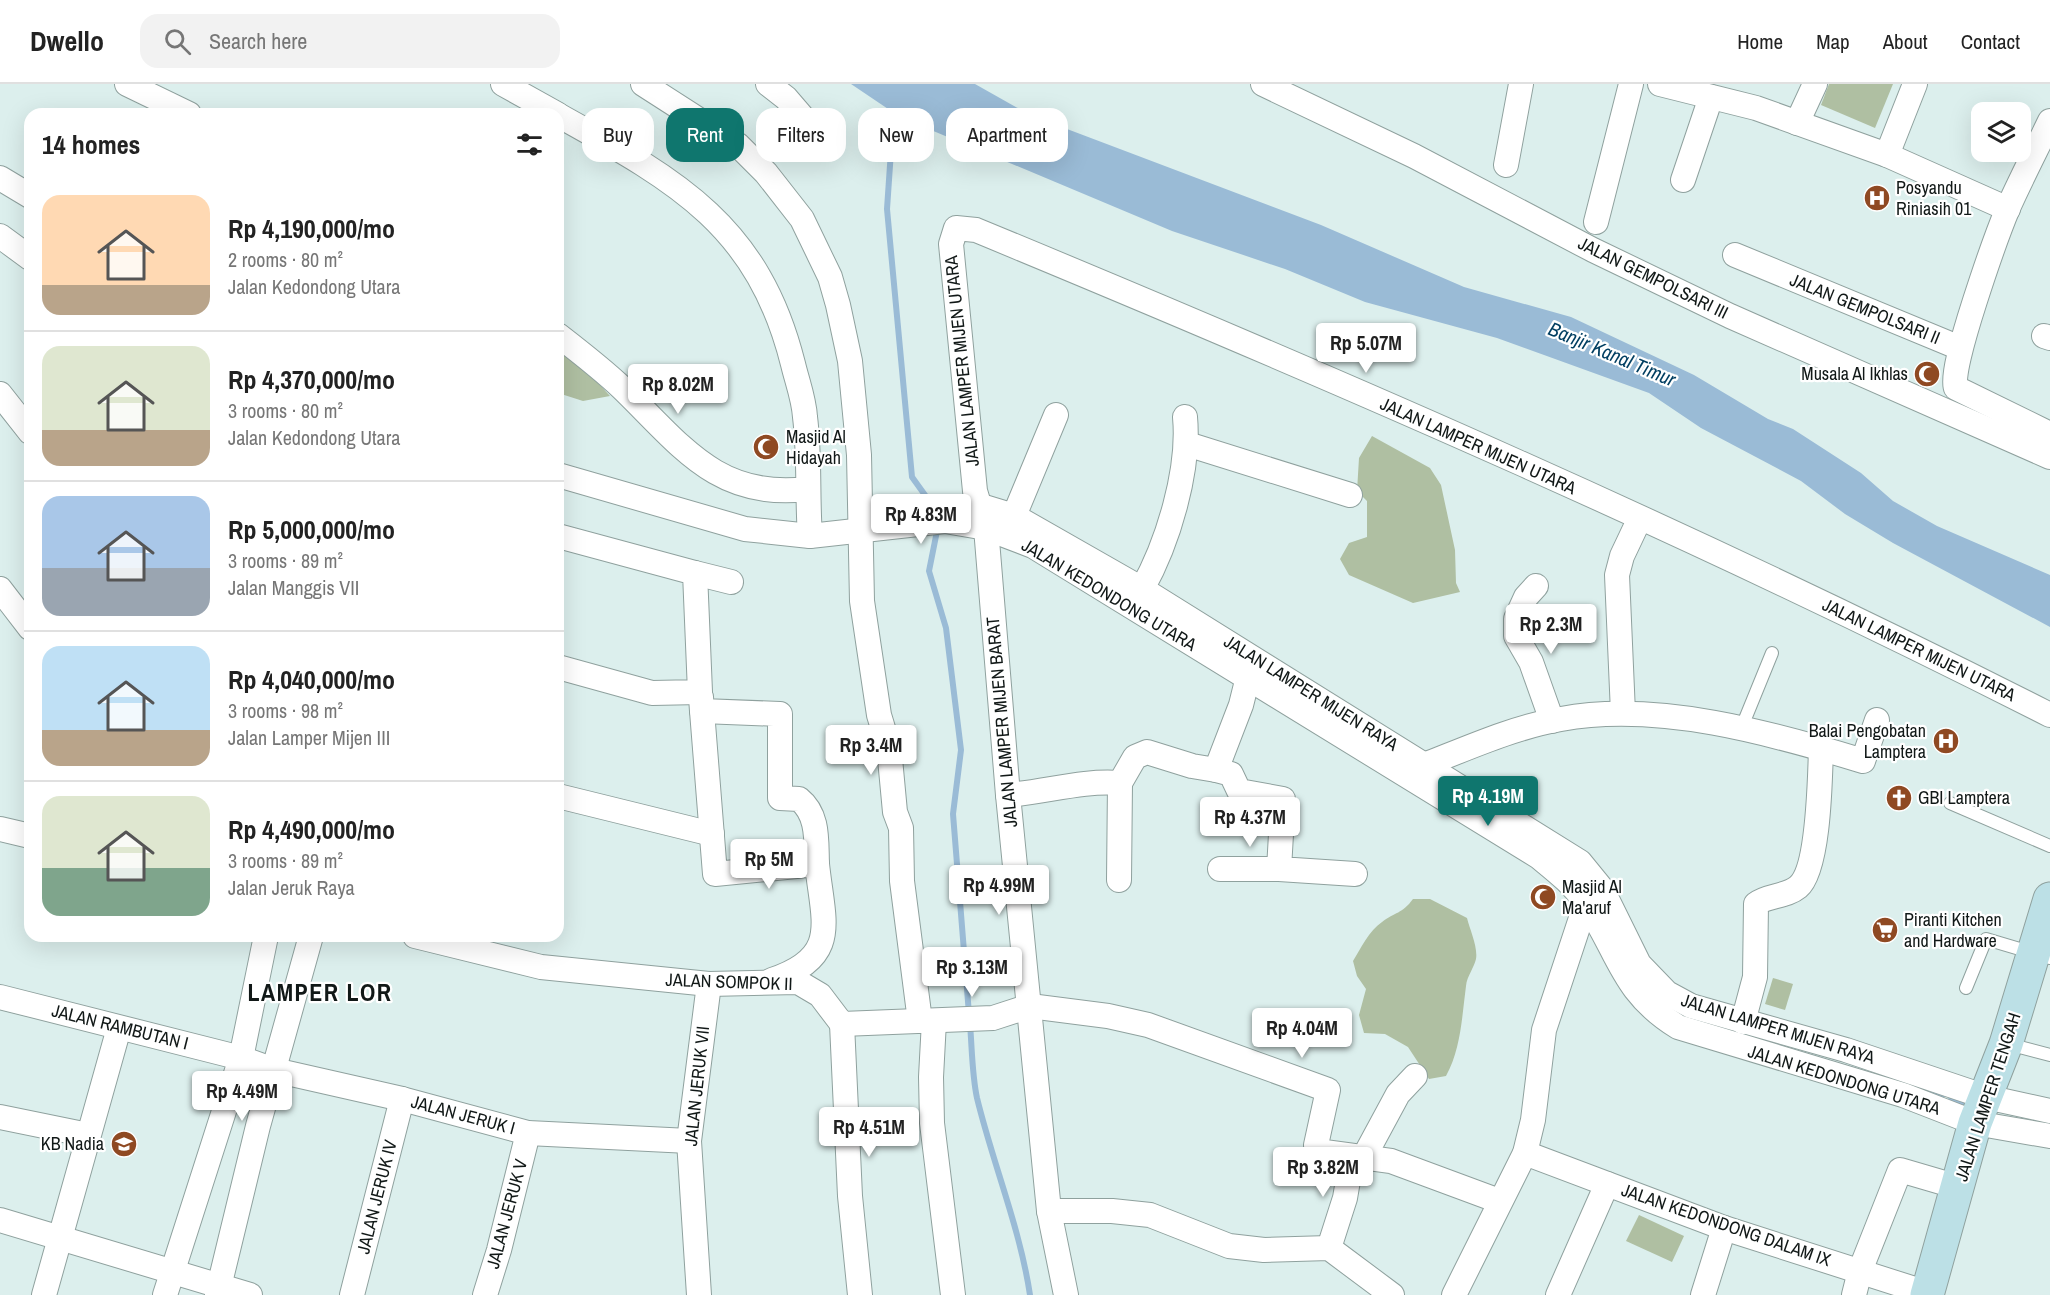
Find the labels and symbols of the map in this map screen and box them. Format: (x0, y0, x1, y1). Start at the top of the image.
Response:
place label: Posyandu Riniasih 01 (1896, 175, 1972, 221)
hospital icon: Posyandu Riniasih 01 (1862, 183, 1892, 213)
street label: JALAN GEMPOLSARI III (1574, 230, 1732, 325)
street label: JALAN LAMPER MIJEN UTARA (938, 254, 985, 468)
street label: JALAN GEMPOLSARI II (1786, 267, 1944, 350)
water label: Banjir Kanal Timur (1544, 315, 1680, 393)
pin: Rp 5.07M (1304, 323, 1428, 374)
mosque icon: Musala Al Ikhlas (1912, 359, 1942, 389)
place label: Musala Al Ikhlas (1801, 361, 1908, 386)
pin: Rp 8.02M (616, 364, 740, 415)
street label: JALAN LAMPER MIJEN UTARA (1376, 391, 1580, 500)
place label: Masjid Al Hidayah (786, 424, 846, 470)
mosque icon: Masjid Al Hidayah (751, 432, 781, 462)
pin: Rp 4.83M (859, 494, 983, 545)
street label: JALAN KEDONDONG UTARA (1017, 532, 1201, 657)
street label: JALAN LAMPER MIJEN UTARA (1818, 592, 2020, 707)
pin: Rp 2.3M (1496, 604, 1606, 655)
street label: JALAN LAMPER MIJEN BARAT (980, 616, 1023, 828)
street label: JALAN LAMPER MIJEN RAYA (1219, 629, 1403, 757)
place label: Balai Pengobatan Lamptera (1809, 718, 1926, 764)
pin: Rp 3.4M (816, 725, 926, 776)
hospital icon: Balai Pengobatan Lamptera (1931, 726, 1961, 756)
pin: Rp 4.19M (1426, 776, 1550, 827)
church icon: GBI Lamptera (1884, 783, 1914, 813)
place label: GBI Lamptera (1918, 785, 2010, 810)
pin: Rp 4.37M (1188, 797, 1312, 848)
pin: Rp 5M (727, 839, 811, 890)
pin: Rp 4.99M (937, 865, 1061, 916)
place label: Masjid Al Ma'aruf (1562, 874, 1622, 920)
mosque icon: Masjid Al Ma'aruf (1528, 882, 1558, 912)
place label: Piranti Kitchen and Hardware (1904, 907, 2002, 953)
supermarket icon: Piranti Kitchen and Hardware (1870, 915, 1900, 945)
pin: Rp 3.13M (910, 947, 1034, 998)
street label: JALAN SOMPOK II (665, 967, 793, 996)
district label: LAMPER LOR (247, 976, 393, 1008)
street label: JALAN LAMPER MIJEN RAYA (1678, 987, 1878, 1070)
street label: JALAN RAMBUTAN I (49, 997, 191, 1056)
pin: Rp 4.04M (1240, 1008, 1364, 1059)
street label: JALAN LAMPER TENGAH (1948, 1009, 2027, 1184)
street label: JALAN JERUK VII (678, 1025, 715, 1147)
street label: JALAN KEDONDONG UTARA (1745, 1038, 1944, 1121)
pin: Rp 4.49M (180, 1071, 304, 1122)
street label: JALAN JERUK I (408, 1089, 518, 1140)
pin: Rp 4.51M (807, 1107, 931, 1158)
school or university icon: KB Nadia (109, 1129, 139, 1159)
place label: KB Nadia (41, 1131, 104, 1156)
street label: JALAN JERUK IV (350, 1137, 403, 1256)
pin: Rp 3.82M (1261, 1147, 1385, 1198)
street label: JALAN JERUK V (480, 1156, 533, 1271)
street label: JALAN KEDONDONG DALAM IX (1618, 1177, 1834, 1272)

